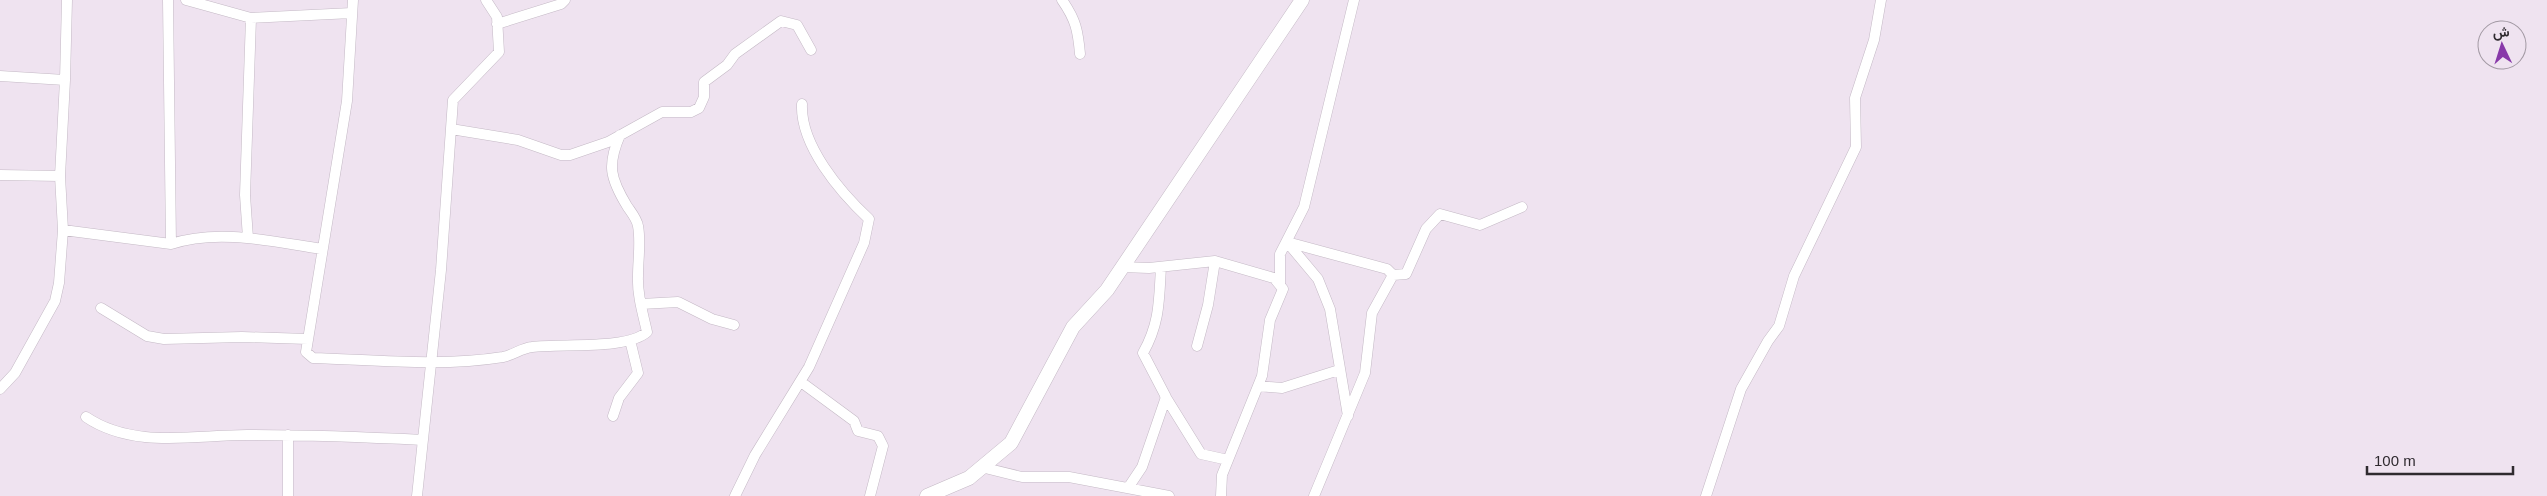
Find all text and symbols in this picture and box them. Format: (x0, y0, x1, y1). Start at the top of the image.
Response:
north arrow (2477, 20, 2527, 70)
text: ش (2492, 23, 2510, 42)
scale bar (2367, 444, 2513, 476)
text: 100 m (2374, 452, 2416, 469)

